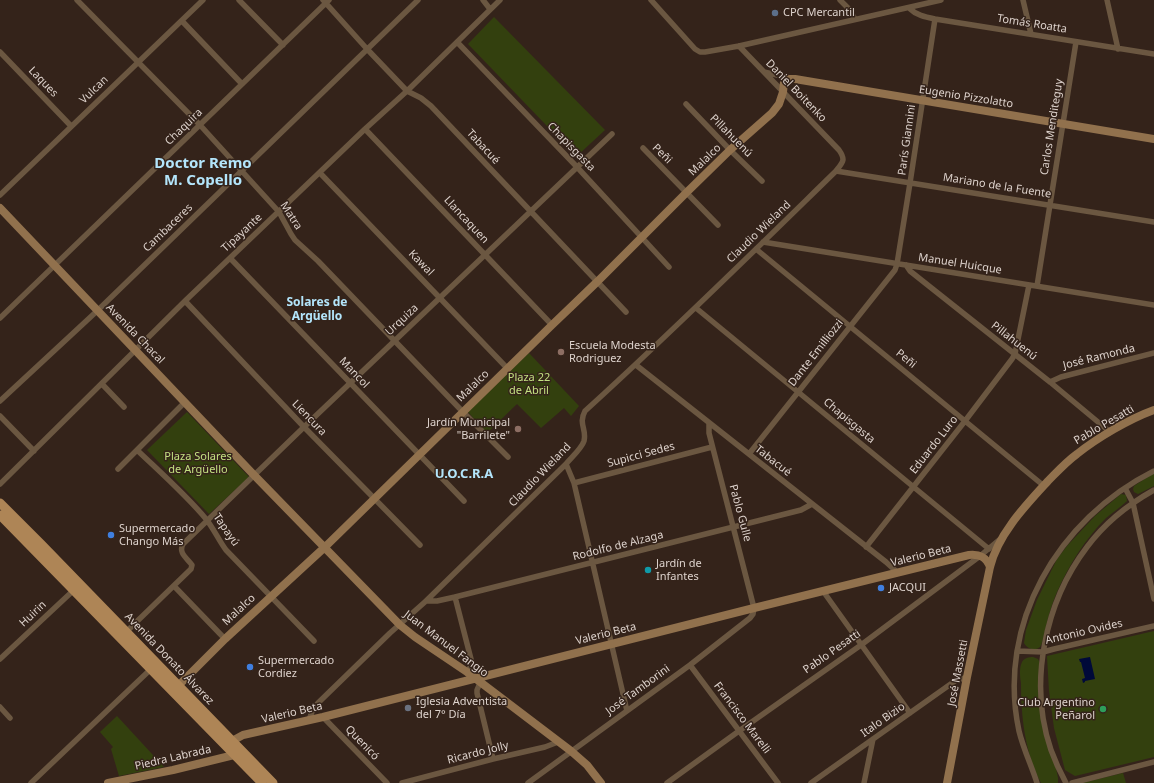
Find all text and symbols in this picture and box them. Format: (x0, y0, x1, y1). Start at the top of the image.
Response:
place label: CPC Mercantil (783, 6, 855, 20)
marker: CPC Mercantil (770, 8, 780, 18)
street label: Tomás Roatta (996, 12, 1068, 36)
street label: Daniel Boitenko (763, 57, 829, 125)
street label: Laques (25, 64, 61, 100)
street label: Vulcan (77, 73, 111, 107)
street label: Carlos Menditeguy (1038, 78, 1066, 176)
street label: Eugenio Pizzolatto (918, 83, 1014, 111)
street label: París Giannini (895, 104, 919, 176)
street label: Chaquira (163, 106, 205, 148)
street label: Pillahuenú (707, 112, 755, 160)
street label: Chapisgasta (544, 120, 598, 174)
street label: Tabacué (464, 127, 502, 167)
street label: Peñi (649, 141, 675, 167)
street label: Malalco (686, 141, 724, 179)
district label: Doctor Remo M. Copello (154, 155, 252, 190)
street label: Mariano de la Fuente (942, 171, 1052, 201)
street label: Llancaquen (441, 194, 491, 246)
street label: Claudio Wieland (724, 198, 794, 266)
street label: Matra (277, 200, 305, 232)
street label: Cambaceres (141, 201, 195, 255)
street label: Tipayante (219, 211, 265, 255)
street label: Kawal (406, 247, 436, 279)
street label: Manuel Huicque (917, 251, 1003, 277)
district label: Solares de Argüello (286, 296, 348, 324)
street label: Avenida Chacal (103, 301, 167, 367)
street label: Urquiza (383, 301, 421, 339)
street label: Dante Emilliozzi (786, 317, 846, 389)
street label: Pillahuenú (988, 319, 1040, 363)
place label: Escuela Modesta Rodriguez (569, 339, 656, 365)
street label: José Ramonda (1062, 342, 1136, 372)
marker: Escuela Modesta Rodriguez (556, 347, 566, 357)
street label: Peñi (893, 347, 919, 371)
street label: Mancol (336, 355, 372, 391)
street label: Malalco (454, 367, 492, 405)
park label: Plaza 22 de Abril (508, 371, 550, 397)
street label: Chapisgasta (821, 396, 877, 446)
street label: Liencura (289, 398, 329, 438)
street label: Pablo Pesatti (1072, 403, 1136, 447)
street label: Eduardo Luro (907, 413, 961, 477)
place label: Jardín Municipal "Barrilete" (427, 416, 510, 442)
marker: Jardín Municipal "Barrilete" (513, 424, 523, 434)
street label: Claudio Wieland (506, 440, 574, 510)
street label: Supicci Sedes (606, 440, 676, 470)
street label: Tabacué (752, 443, 794, 479)
park label: Plaza Solares de Argüello (164, 450, 232, 476)
district label: U.O.C.R.A (435, 466, 493, 482)
street label: Pablo Gulle (726, 483, 754, 543)
street label: Tapayú (210, 511, 242, 549)
place label: Supermercado Chango Más (119, 522, 195, 548)
street label: Rodolfo de Alzaga (571, 528, 665, 564)
marker: Supermercado Chango Más (106, 530, 116, 540)
street label: Valerio Beta (889, 542, 953, 570)
place label: Jardín de Infantes (656, 557, 702, 583)
marker: Jardín de Infantes (643, 565, 653, 575)
place label: JACQUI (889, 581, 926, 595)
marker: JACQUI (876, 583, 886, 593)
street label: Malalco (220, 592, 258, 628)
street label: Huirin (17, 598, 49, 630)
street label: Juan Manuel Fangio (401, 608, 491, 680)
street label: Avenida Donato Álvarez (122, 610, 216, 708)
street label: Antonio Ovides (1044, 617, 1124, 647)
street label: Valerio Beta (574, 620, 638, 648)
street label: Pablo Pesatti (801, 627, 863, 677)
street label: José Massetti (945, 639, 971, 707)
place label: Supermercado Cordiez (258, 654, 334, 680)
marker: Supermercado Cordiez (245, 662, 255, 672)
street label: José Tamborini (603, 662, 673, 718)
street label: Francisco Marelli (711, 680, 773, 756)
place label: Iglesia Adventista del 7° Día (416, 695, 507, 721)
place label: Club Argentino Peñarol (1017, 696, 1095, 722)
street label: Valerio Beta (260, 700, 324, 726)
street label: Italo Bizio (858, 700, 908, 740)
marker: Iglesia Adventista del 7° Día (403, 703, 413, 713)
marker: Club Argentino Peñarol (1098, 704, 1108, 714)
street label: Quenicó (342, 723, 382, 763)
street label: Ricardo Jolly (446, 739, 510, 767)
street label: Piedra Labrada (134, 743, 212, 773)

